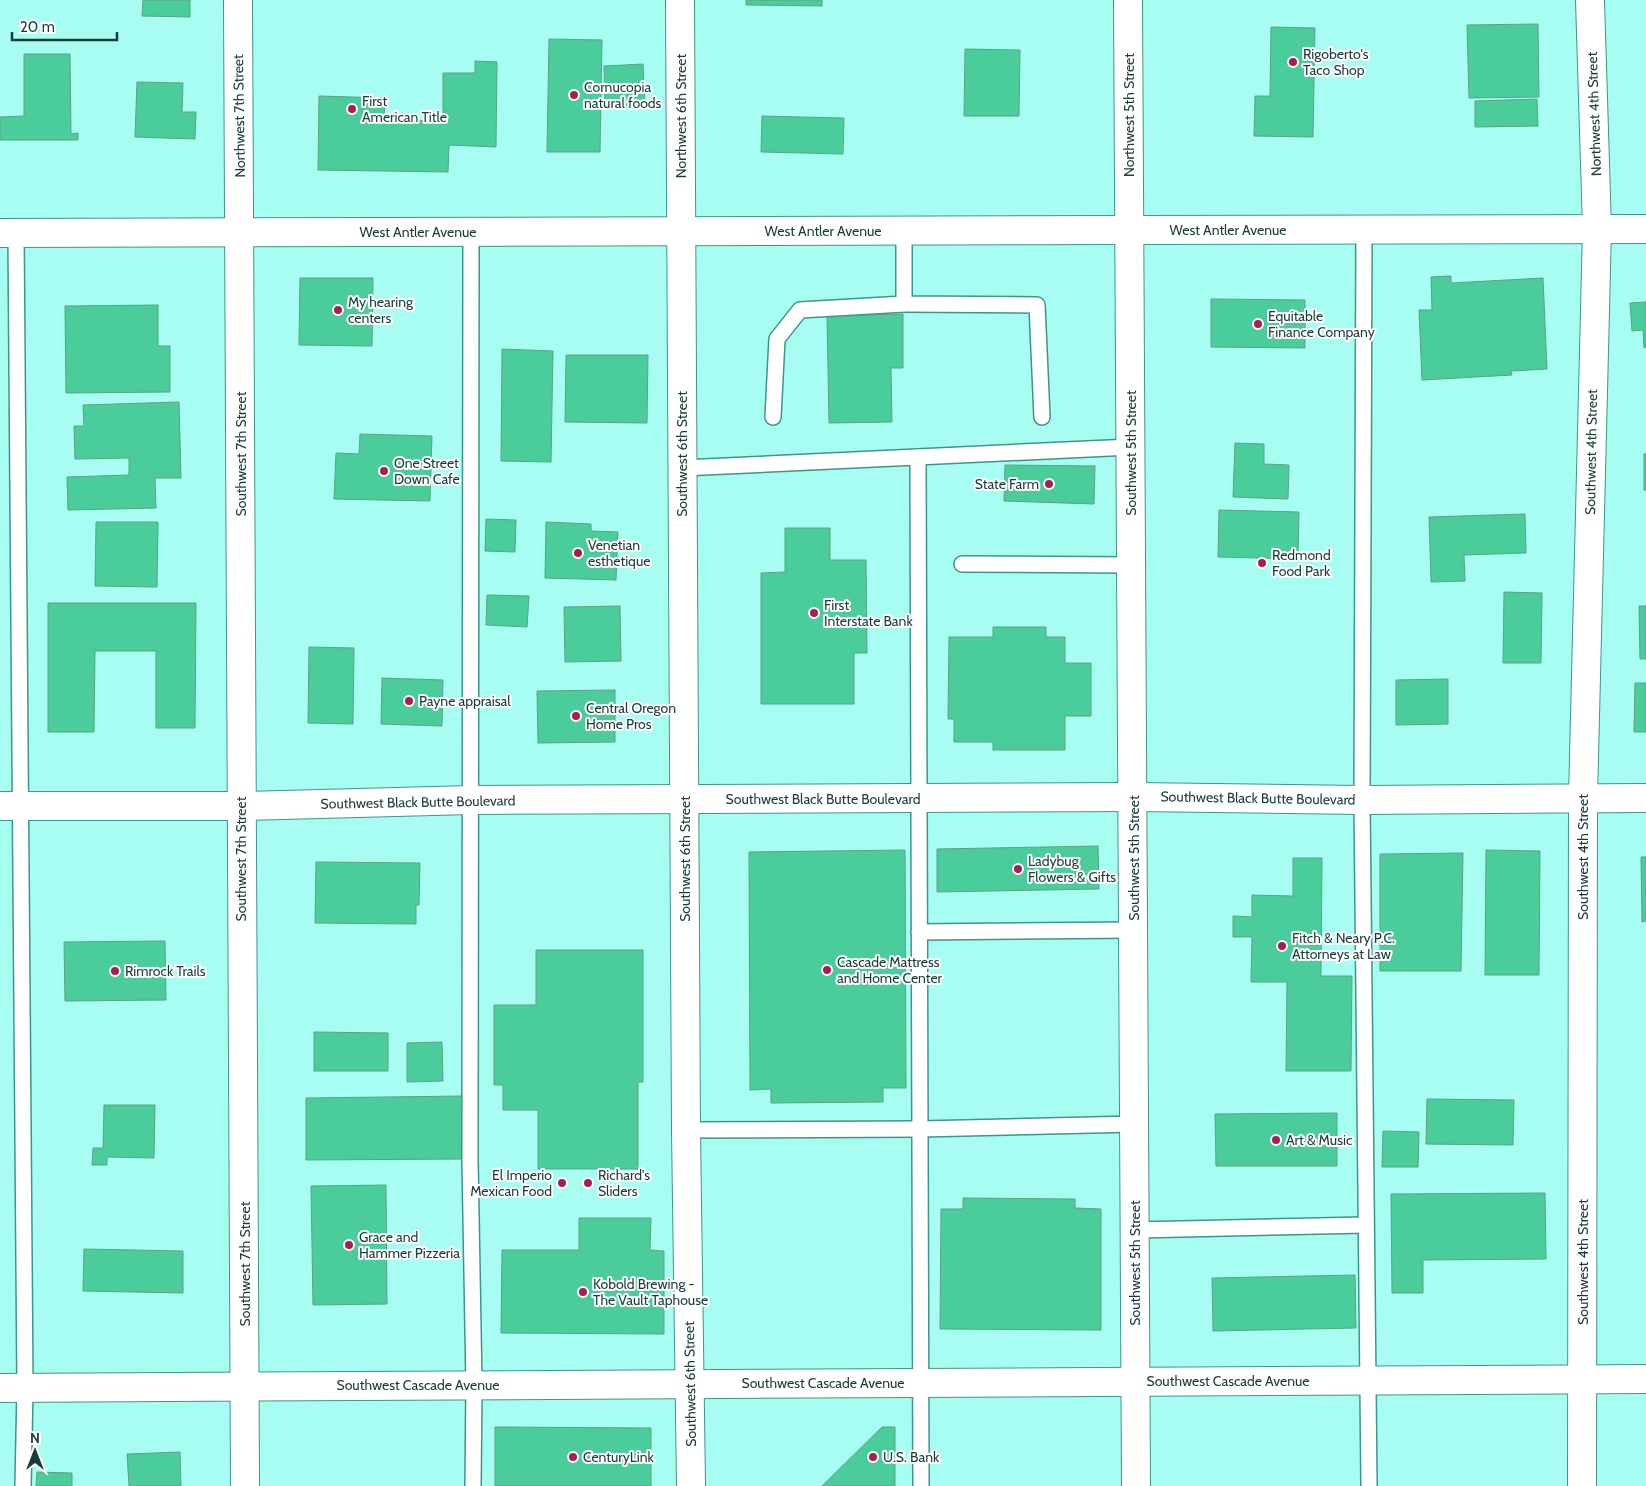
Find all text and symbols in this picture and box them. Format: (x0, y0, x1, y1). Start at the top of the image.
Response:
scale bar (12, 10, 118, 42)
text: 20 m (20, 18, 55, 36)
place label: Rigoberto's Taco Shop (1303, 45, 1369, 79)
street label: Northwest 4th Street (1583, 51, 1605, 176)
street label: Northwest 5th Street (1120, 53, 1138, 177)
street label: Northwest 7th Street (229, 54, 249, 178)
street label: Northwest 6th Street (672, 54, 690, 178)
marker: Rigoberto's Taco Shop (1287, 56, 1299, 68)
place label: Cornucopia natural foods (584, 78, 662, 112)
marker: Cornucopia natural foods (568, 89, 580, 101)
place label: First American Title (362, 92, 447, 126)
marker: First American Title (346, 103, 358, 115)
street label: West Antler Avenue (1170, 221, 1286, 239)
street label: West Antler Avenue (765, 222, 881, 240)
street label: West Antler Avenue (360, 223, 476, 241)
place label: My hearing centers (348, 293, 414, 327)
marker: My hearing centers (332, 304, 344, 316)
place label: Equitable Finance Company (1268, 307, 1375, 341)
marker: Equitable Finance Company (1252, 318, 1264, 330)
street label: Southwest 4th Street (1581, 389, 1601, 515)
street label: Southwest 5th Street (1122, 390, 1140, 516)
street label: Southwest 7th Street (232, 391, 250, 516)
street label: Southwest 6th Street (673, 391, 691, 517)
place label: One Street Down Cafe (394, 454, 460, 488)
marker: One Street Down Cafe (378, 465, 390, 477)
place label: State Farm (975, 475, 1039, 493)
marker: State Farm (1043, 478, 1055, 490)
place label: Venetian esthetique (588, 536, 650, 570)
place label: Redmond Food Park (1272, 546, 1331, 580)
marker: Venetian esthetique (572, 547, 584, 559)
marker: Redmond Food Park (1256, 557, 1268, 569)
place label: First Interstate Bank (824, 596, 913, 630)
marker: First Interstate Bank (808, 607, 820, 619)
place label: Payne appraisal (419, 692, 511, 710)
marker: Payne appraisal (403, 695, 415, 707)
place label: Central Oregon Home Pros (586, 699, 676, 733)
marker: Central Oregon Home Pros (570, 710, 582, 722)
street label: Southwest Black Butte Boulevard (1160, 787, 1356, 809)
street label: Southwest Black Butte Boulevard (726, 790, 921, 808)
street label: Southwest Black Butte Boulevard (320, 791, 516, 813)
street label: Southwest 4th Street (1574, 794, 1592, 920)
street label: Southwest 5th Street (1125, 795, 1143, 921)
street label: Southwest 7th Street (232, 796, 250, 921)
street label: Southwest 6th Street (676, 796, 694, 922)
place label: Ladybug Flowers & Gifts (1028, 852, 1116, 886)
marker: Ladybug Flowers & Gifts (1012, 863, 1024, 875)
place label: Fitch & Neary P.C. Attorneys at Law (1292, 929, 1395, 963)
marker: Fitch & Neary P.C. Attorneys at Law (1276, 940, 1288, 952)
place label: Cascade Mattress and Home Center (837, 953, 943, 987)
place label: Rimrock Trails (125, 962, 206, 980)
marker: Cascade Mattress and Home Center (821, 964, 833, 976)
marker: Rimrock Trails (109, 965, 121, 977)
place label: Art & Music (1286, 1131, 1352, 1149)
marker: Art & Music (1270, 1134, 1282, 1146)
place label: El Imperio Mexican Food (470, 1166, 552, 1200)
place label: Richard's Sliders (598, 1166, 650, 1200)
marker: El Imperio Mexican Food (556, 1177, 568, 1189)
marker: Richard's Sliders (582, 1177, 594, 1189)
street label: Southwest 4th Street (1574, 1199, 1592, 1325)
street label: Southwest 5th Street (1126, 1200, 1144, 1326)
street label: Southwest 7th Street (236, 1201, 254, 1326)
place label: Grace and Hammer Pizzeria (359, 1228, 460, 1262)
marker: Grace and Hammer Pizzeria (343, 1239, 355, 1251)
place label: Kobold Brewing - The Vault Taphouse (593, 1275, 708, 1309)
marker: Kobold Brewing - The Vault Taphouse (577, 1286, 589, 1298)
street label: Southwest 6th Street (680, 1321, 700, 1447)
street label: Southwest Cascade Avenue (1146, 1372, 1310, 1390)
street label: Southwest Cascade Avenue (741, 1374, 905, 1392)
street label: Southwest Cascade Avenue (336, 1376, 500, 1394)
north arrow (10, 1426, 60, 1476)
text: N (30, 1429, 40, 1447)
place label: CenturyLink (583, 1448, 654, 1466)
place label: U.S. Bank (883, 1448, 940, 1466)
marker: CenturyLink (567, 1451, 579, 1463)
marker: U.S. Bank (867, 1451, 879, 1463)

